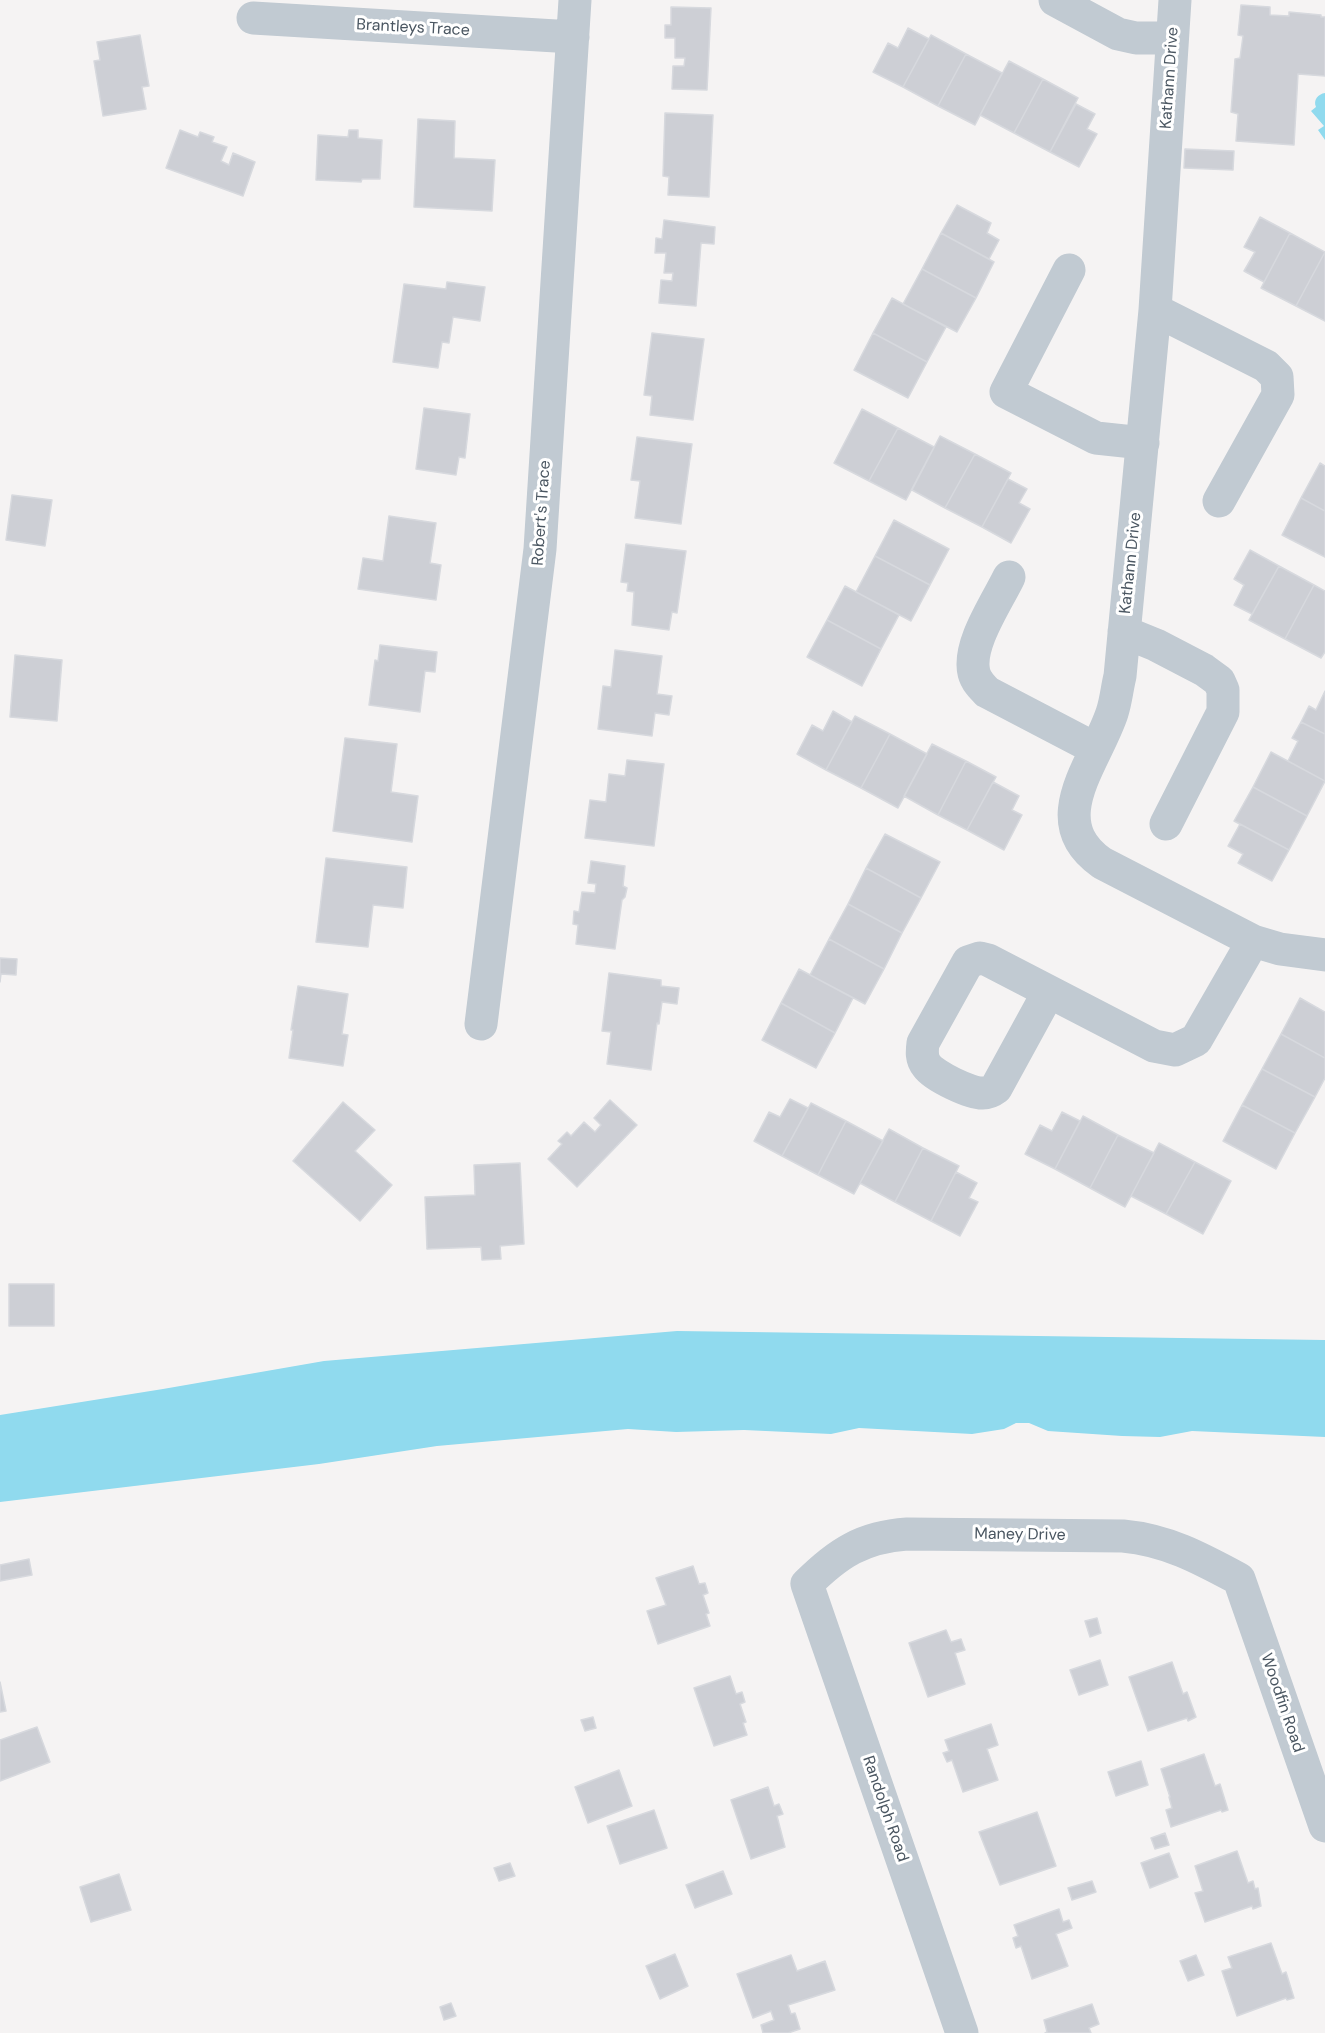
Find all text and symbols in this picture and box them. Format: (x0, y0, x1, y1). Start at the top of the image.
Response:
street label: Brantleys Trace (356, 15, 470, 41)
street label: Kathann Drive (1157, 26, 1183, 130)
street label: Robert's Trace (529, 460, 555, 566)
street label: Kathann Drive (1116, 511, 1146, 615)
street label: Maney Drive (974, 1525, 1066, 1545)
street label: Woodfin Road (1256, 1651, 1308, 1755)
street label: Randolph Road (858, 1753, 912, 1865)

